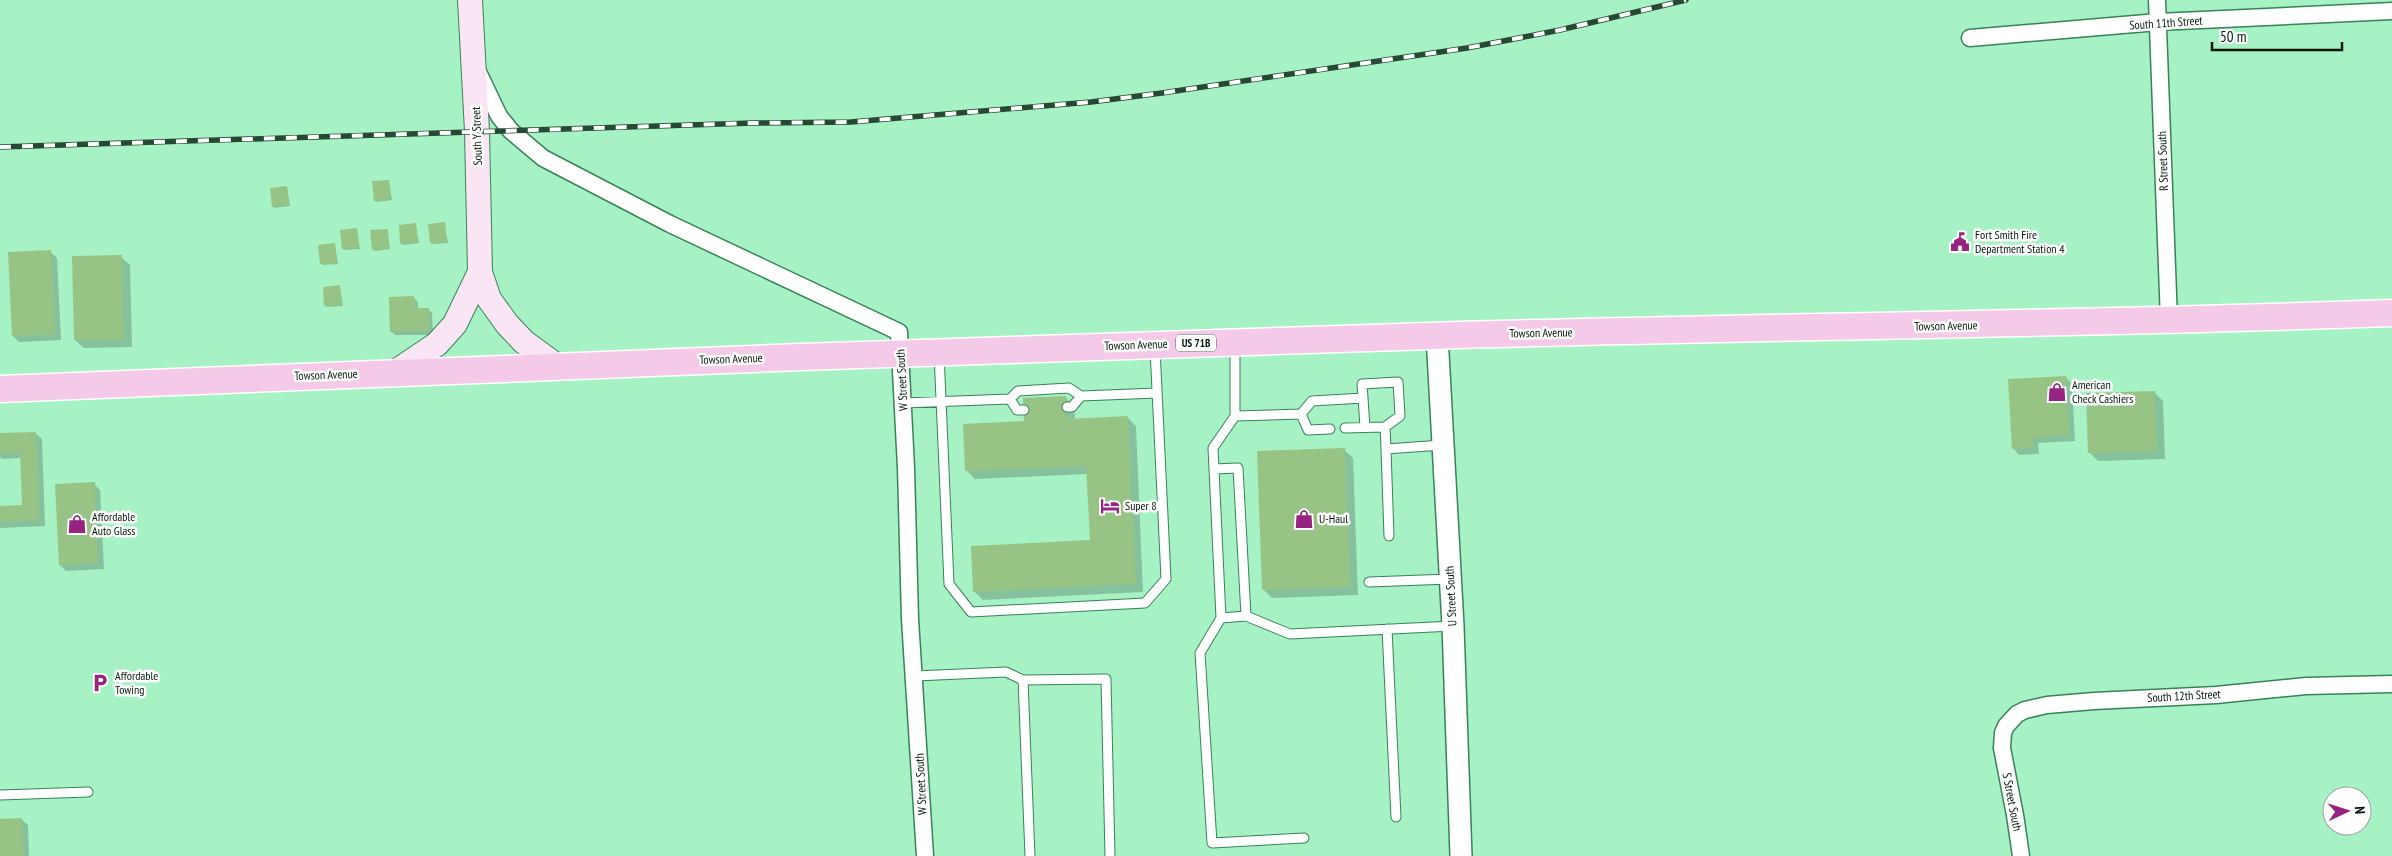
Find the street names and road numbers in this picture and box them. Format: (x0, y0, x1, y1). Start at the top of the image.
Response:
street label: South 11th Street (2129, 12, 2204, 33)
street label: South Y Street (468, 106, 485, 166)
street label: R Street South (2154, 131, 2171, 191)
street label: Towson Avenue (1914, 317, 1978, 334)
street label: Towson Avenue (1509, 324, 1573, 341)
road number: US 71B (1176, 334, 1216, 352)
street label: Towson Avenue (1104, 336, 1168, 353)
street label: W Street South (892, 349, 911, 411)
street label: Towson Avenue (699, 350, 763, 367)
street label: Towson Avenue (294, 366, 358, 383)
street label: U Street South (1441, 566, 1460, 627)
street label: South 12th Street (2147, 686, 2222, 705)
street label: W Street South (911, 753, 930, 815)
street label: S Street South (1999, 771, 2025, 832)

